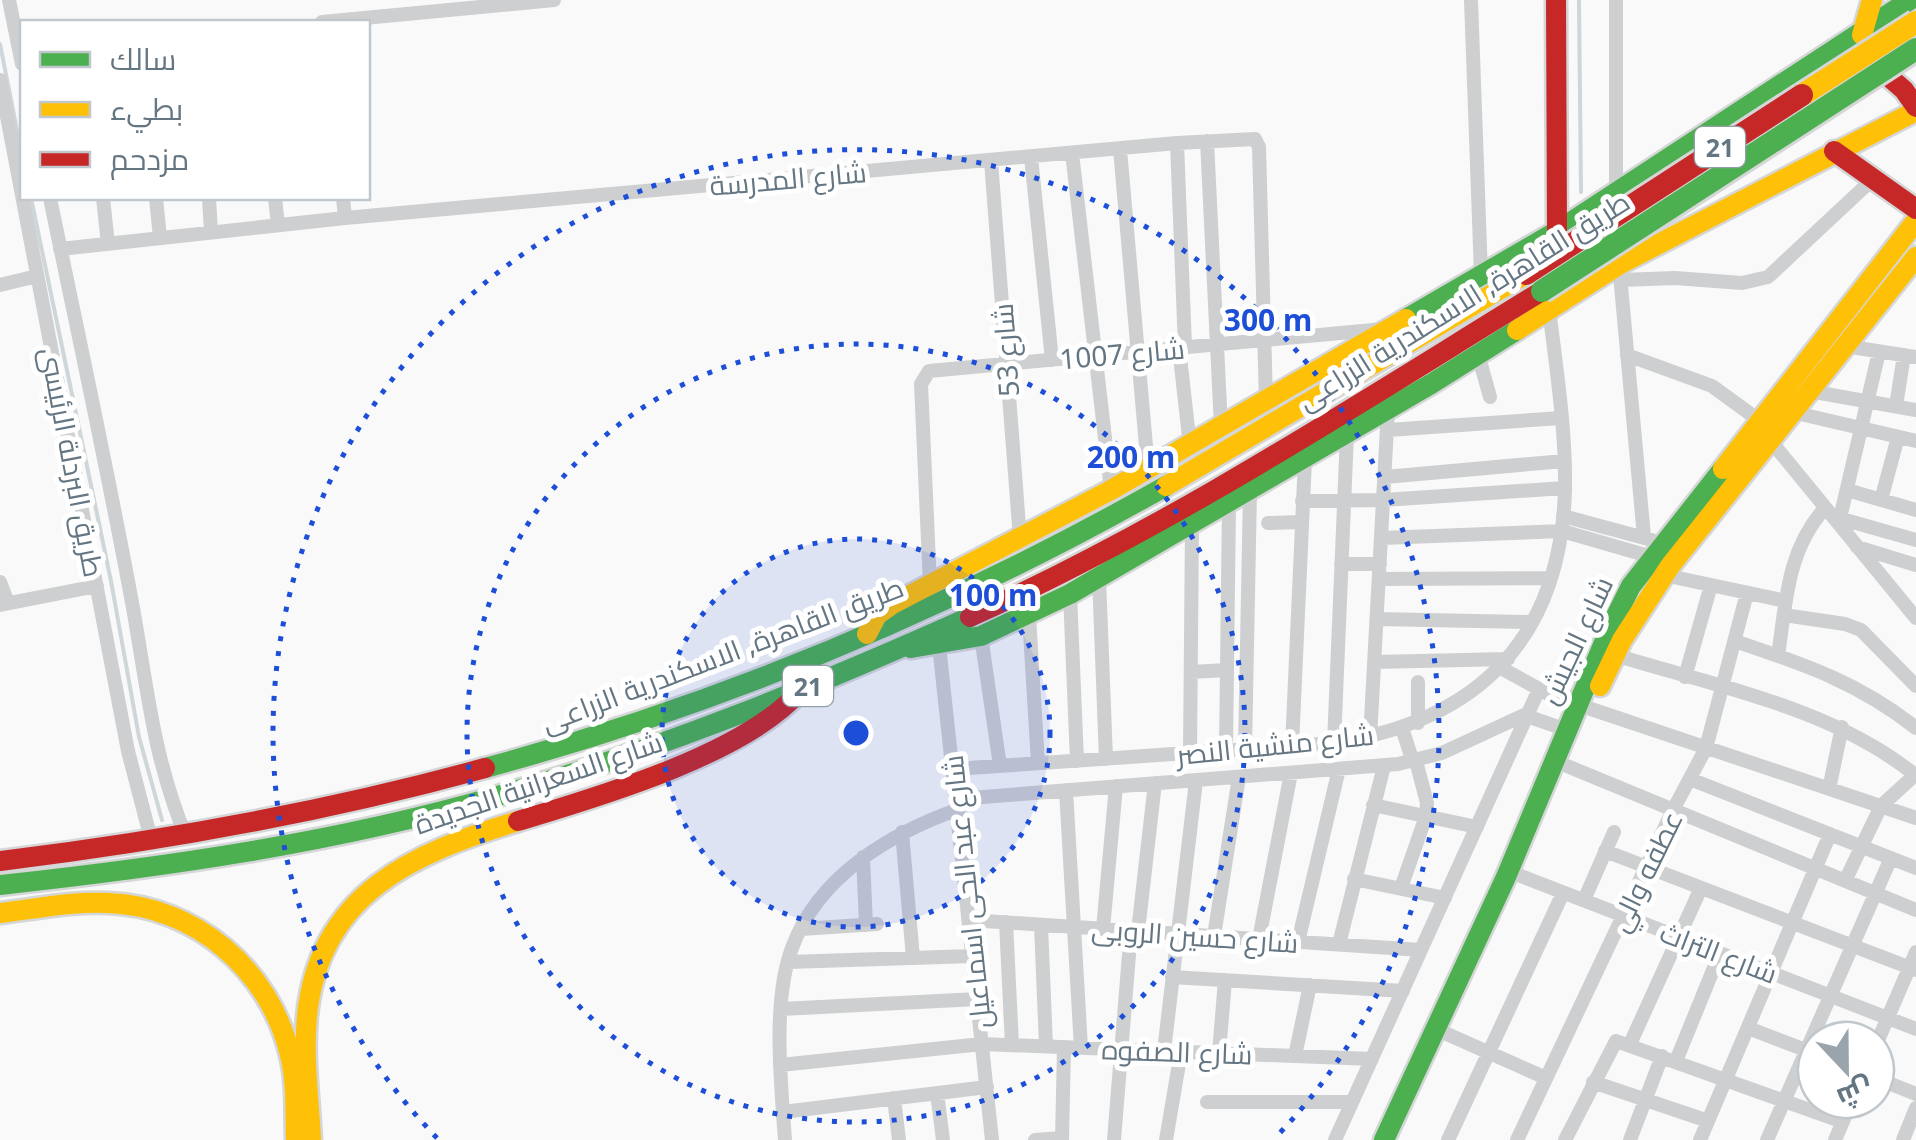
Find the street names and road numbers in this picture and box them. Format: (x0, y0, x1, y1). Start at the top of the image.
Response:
road number: 21 (1695, 127, 1745, 167)
street label: شارع المدرسة (708, 152, 868, 205)
street label: طريق القاهرة, الاسكندرية الزراعى (1290, 182, 1636, 418)
street label: شارع 53 (983, 302, 1028, 398)
street label: شارع 1007 (1058, 329, 1186, 378)
street label: طريق البردلة الرئيسى (32, 344, 114, 580)
street label: طريق القاهرة, الاسكندرية الزراعى (535, 567, 909, 741)
street label: شارع الجيش (1529, 570, 1622, 710)
road number: 21 (783, 666, 833, 706)
street label: شارع منشية النصر (1172, 715, 1376, 774)
street label: شارع السعرانية الجديدة (409, 722, 667, 843)
street label: شارع عبد الحى اسماعيل (933, 753, 1000, 1031)
street label: عطفه والي (1599, 804, 1694, 940)
street label: شارع حسين الروبى (1090, 909, 1300, 962)
street label: شارع التراث (1654, 912, 1783, 993)
street label: شارع الصفوه (1101, 1029, 1253, 1074)

